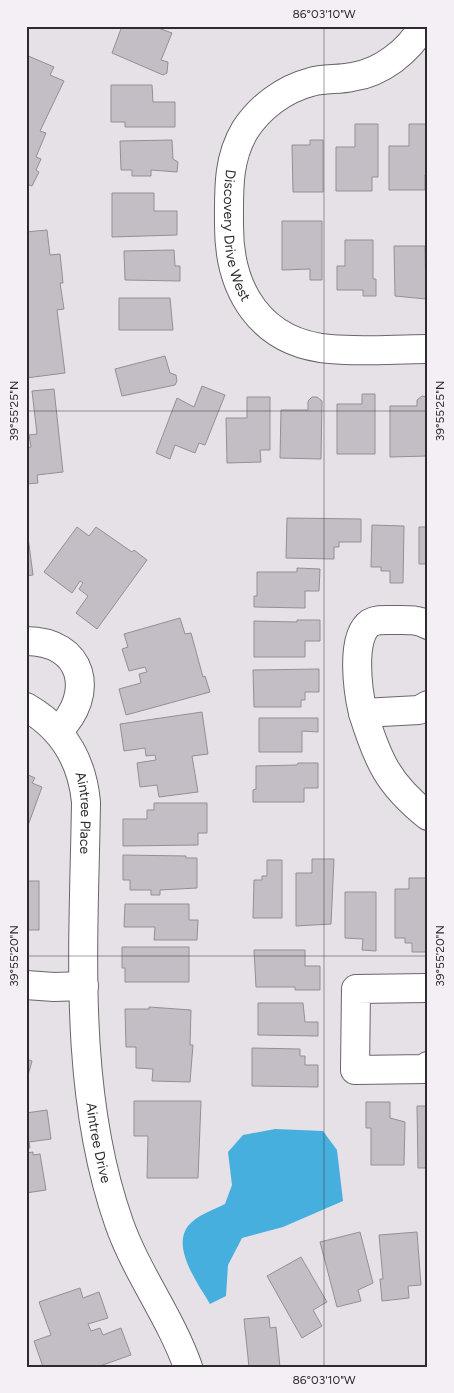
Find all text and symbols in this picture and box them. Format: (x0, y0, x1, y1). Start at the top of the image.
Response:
text: 86°03'10"W (292, 7, 356, 21)
street label: Discovery Drive West (220, 169, 254, 304)
text: 39°55'25"N (7, 381, 21, 441)
text: 39°55'25"N (433, 381, 447, 441)
street label: Aintree Place (72, 770, 95, 855)
text: 39°55'20"N (7, 925, 21, 987)
text: 39°55'20"N (433, 925, 447, 987)
street label: Aintree Drive (83, 1101, 115, 1185)
text: 86°03'10"W (292, 1373, 356, 1387)

